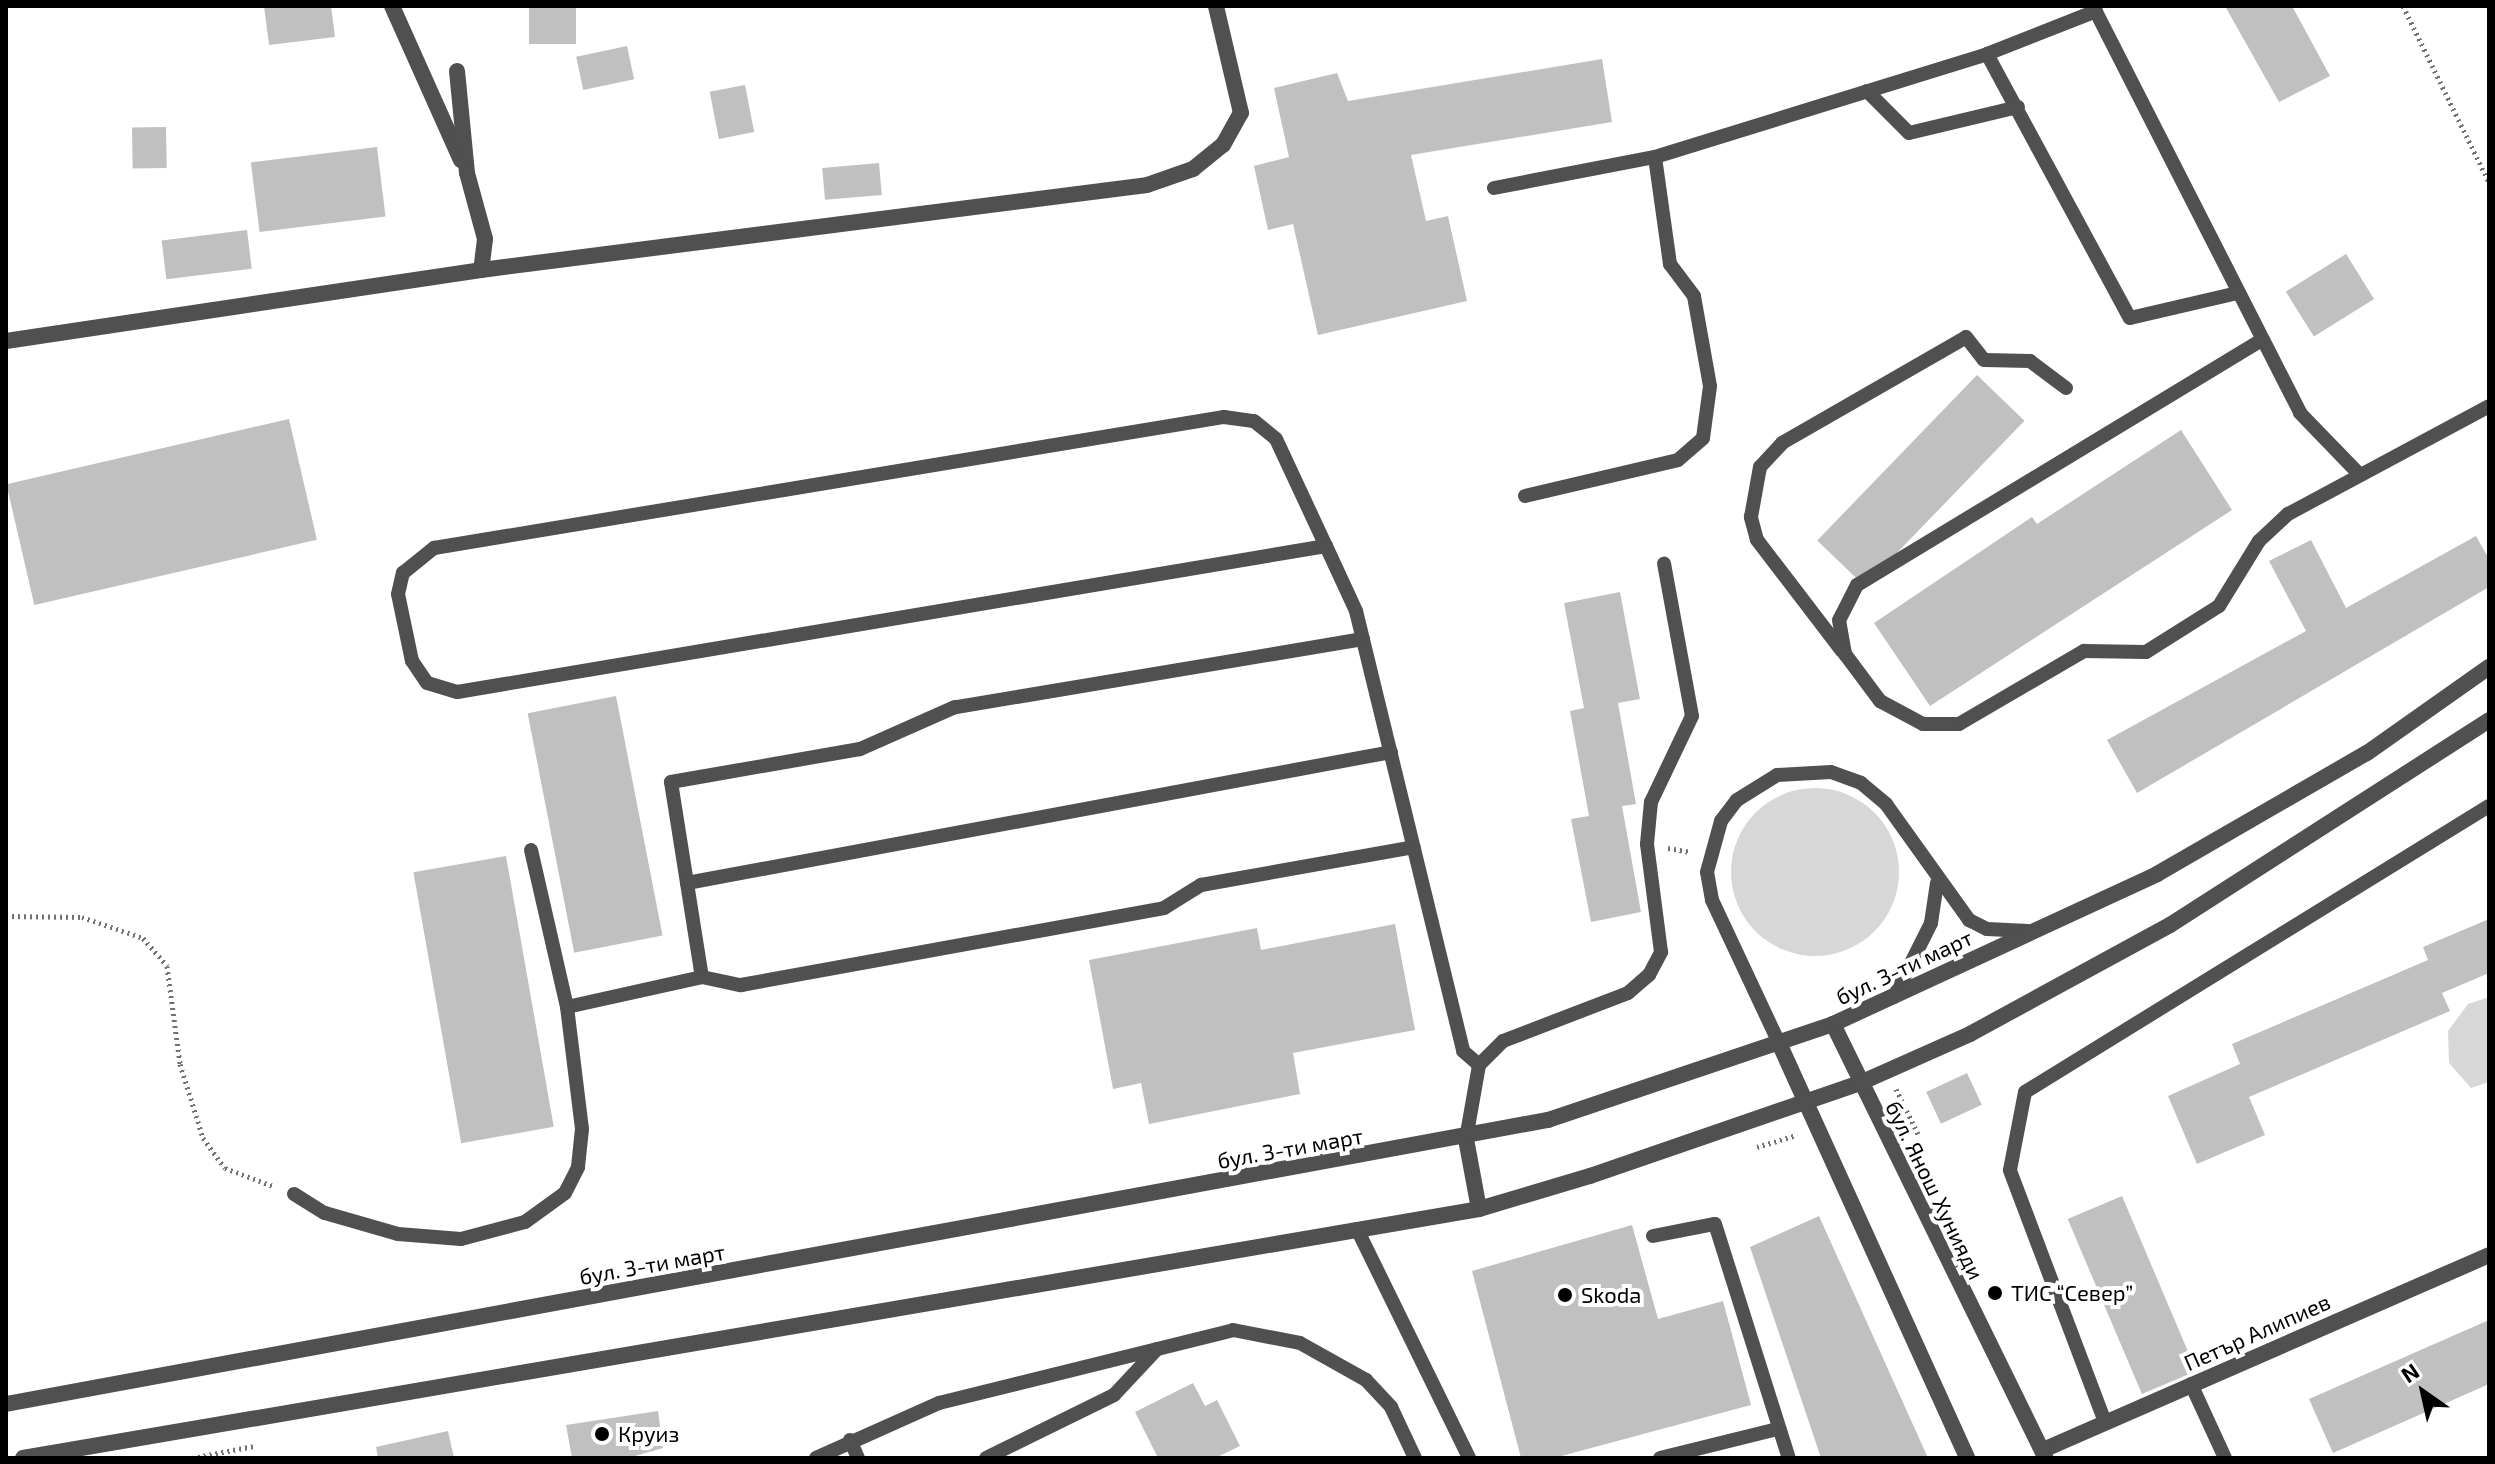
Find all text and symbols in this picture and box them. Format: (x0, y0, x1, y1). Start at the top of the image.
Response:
street label: бул. 3-ти март (1831, 924, 1977, 1010)
street label: бул. Янош Хунияди (1880, 1096, 1990, 1284)
street label: бул. 3-ти март (1215, 1122, 1365, 1174)
street label: бул. 3-ти март (577, 1238, 727, 1290)
place label: ТИС “Север” (2011, 1280, 2133, 1306)
place label: Skoda (1581, 1282, 1641, 1308)
marker: ТИС “Север” (1986, 1284, 2004, 1302)
marker: Skoda (1556, 1286, 1574, 1304)
street label: Петър Алипиев (2180, 1288, 2334, 1376)
north arrow (2383, 1352, 2463, 1432)
text: N (2396, 1357, 2423, 1387)
place label: Круиз (618, 1421, 679, 1447)
marker: Круиз (593, 1425, 611, 1443)

